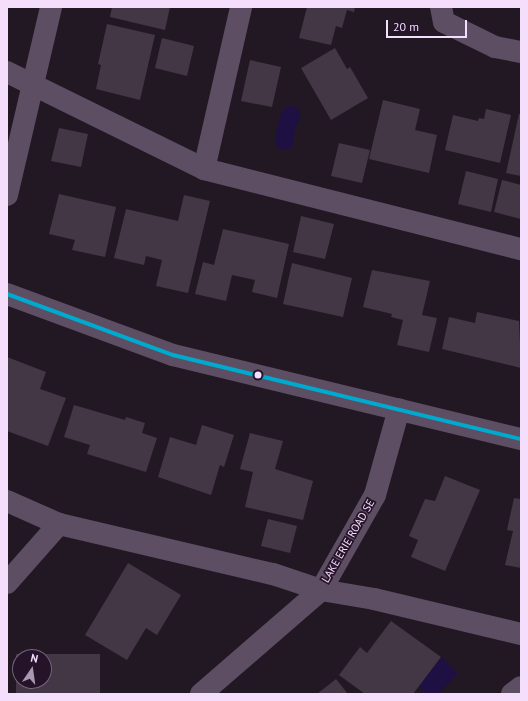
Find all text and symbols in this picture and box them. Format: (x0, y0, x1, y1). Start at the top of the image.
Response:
scale bar (388, 12, 469, 38)
text: 20 m (393, 19, 419, 34)
unlabelled marker (253, 370, 263, 380)
street label: LAKE ERIE ROAD SE (319, 497, 377, 585)
north arrow (12, 649, 52, 689)
text: N (29, 651, 40, 666)

